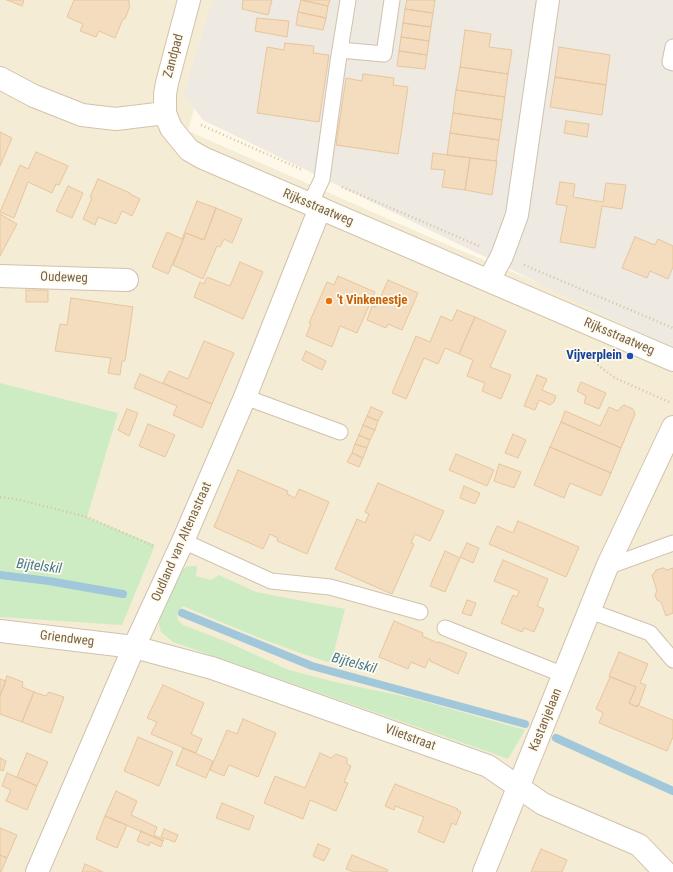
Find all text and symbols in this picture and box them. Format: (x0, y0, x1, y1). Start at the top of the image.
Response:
street label: Zandpad (161, 32, 187, 80)
street label: Rijksstraatweg (280, 186, 356, 230)
street label: Oudeweg (40, 269, 88, 287)
place label: 't Vinkenestje (337, 293, 407, 309)
marker: 't Vinkenestje (324, 296, 334, 306)
street label: Rijksstraatweg (581, 315, 657, 359)
place label: Vijverplein (566, 348, 622, 364)
marker: Vijverplein (625, 351, 635, 361)
street label: Oudland van Altenastraat (149, 480, 215, 604)
water label: Bijtelskil (15, 556, 63, 578)
street label: Griendweg (39, 628, 95, 650)
water label: Bijtelskil (330, 650, 378, 678)
street label: Kastanjelaan (526, 686, 566, 754)
street label: Vlietstraat (382, 722, 438, 754)

